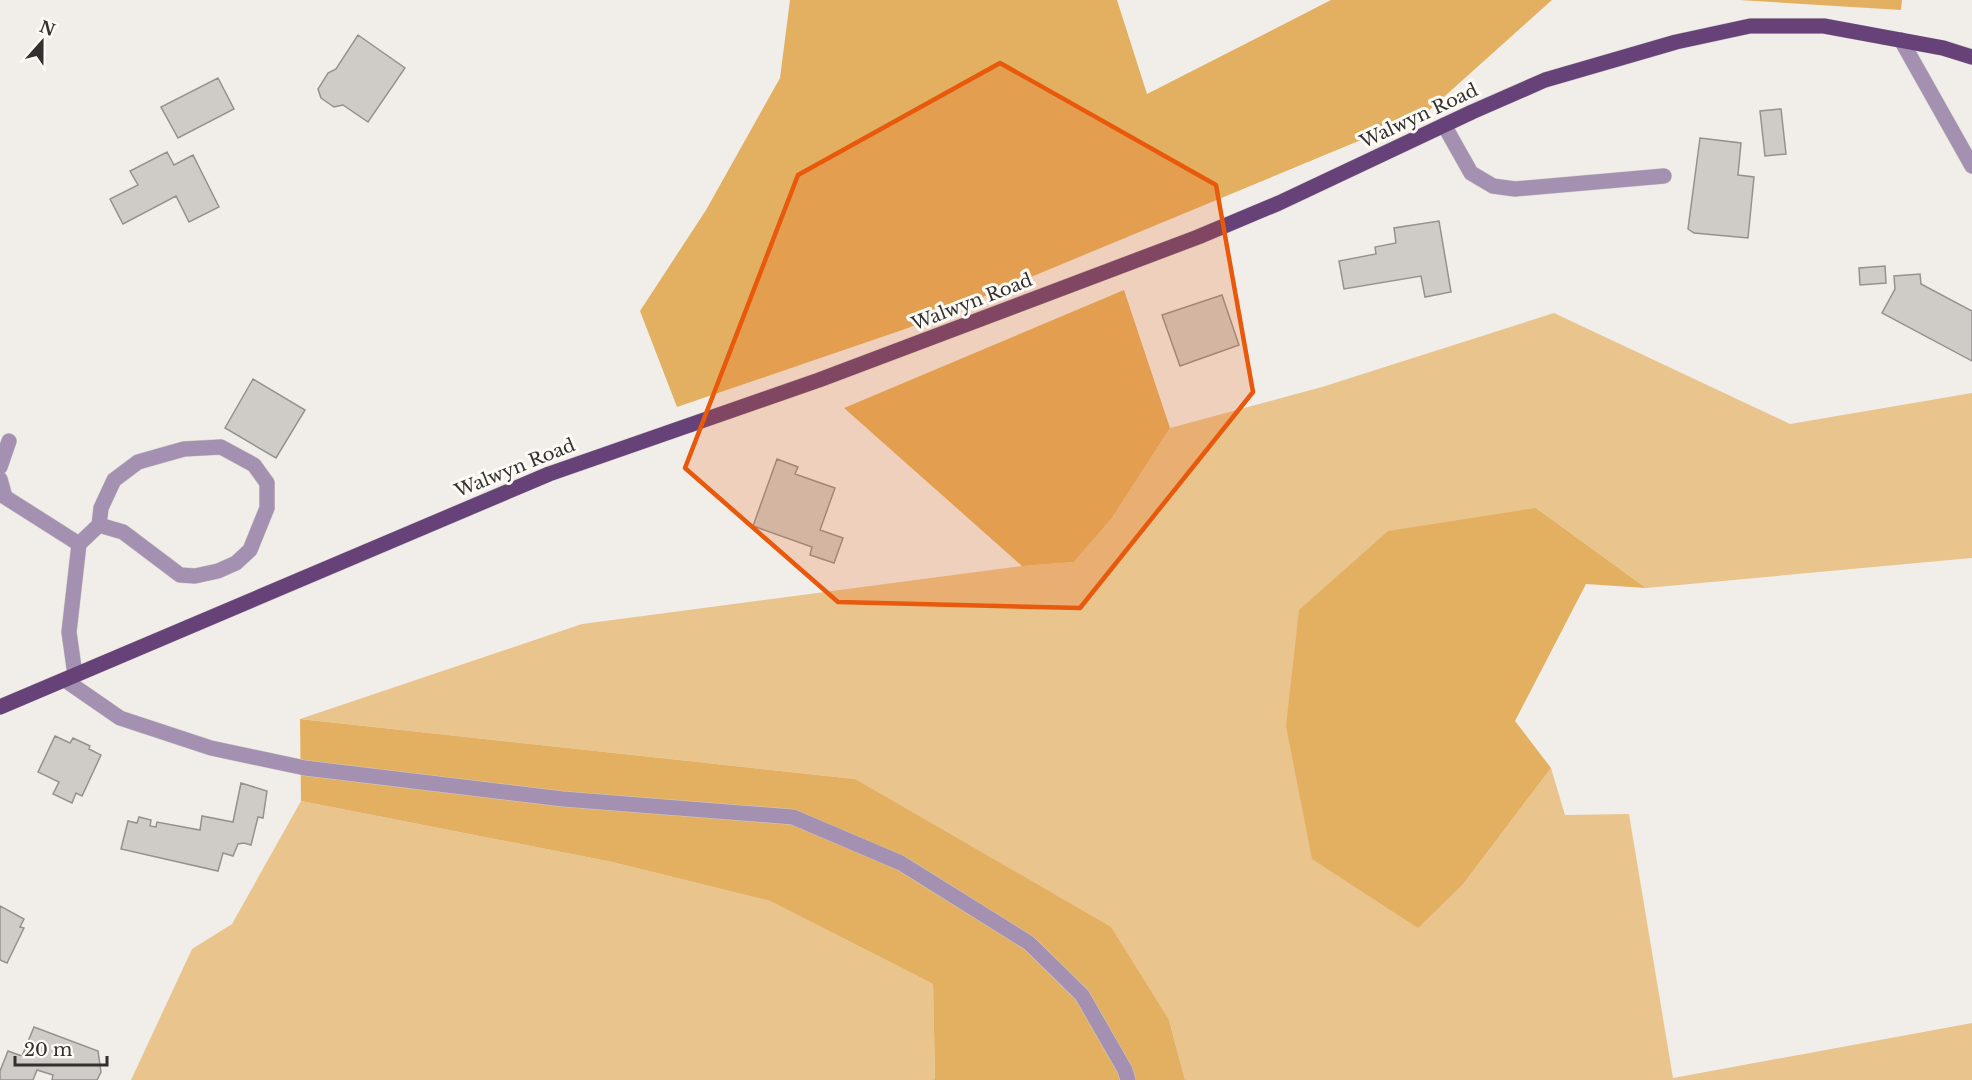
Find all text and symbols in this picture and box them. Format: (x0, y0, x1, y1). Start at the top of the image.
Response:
north arrow (12, 12, 72, 72)
text: N (37, 16, 58, 40)
street label: Walwyn Road (1356, 79, 1481, 153)
street label: Walwyn Road (908, 269, 1036, 335)
street label: Walwyn Road (451, 434, 578, 502)
scale bar (15, 1029, 106, 1067)
text: 20 m (24, 1039, 72, 1061)

